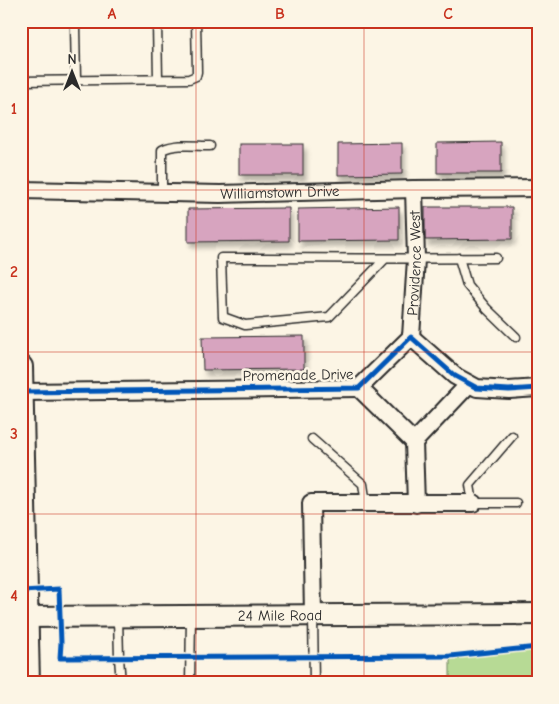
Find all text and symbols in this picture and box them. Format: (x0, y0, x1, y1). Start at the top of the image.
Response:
text: A (108, 5, 117, 23)
text: B (275, 5, 285, 23)
text: C (443, 5, 453, 23)
north arrow (48, 48, 98, 98)
text: N (67, 51, 77, 68)
text: 1 (11, 100, 17, 118)
street label: Williamstown Drive (220, 182, 340, 203)
street label: Providence West (403, 210, 425, 316)
text: 2 (10, 263, 18, 281)
street label: Promenade Drive (242, 365, 354, 385)
text: 3 (10, 425, 18, 443)
text: 4 (10, 587, 18, 605)
street label: 24 Mile Road (238, 606, 322, 625)

